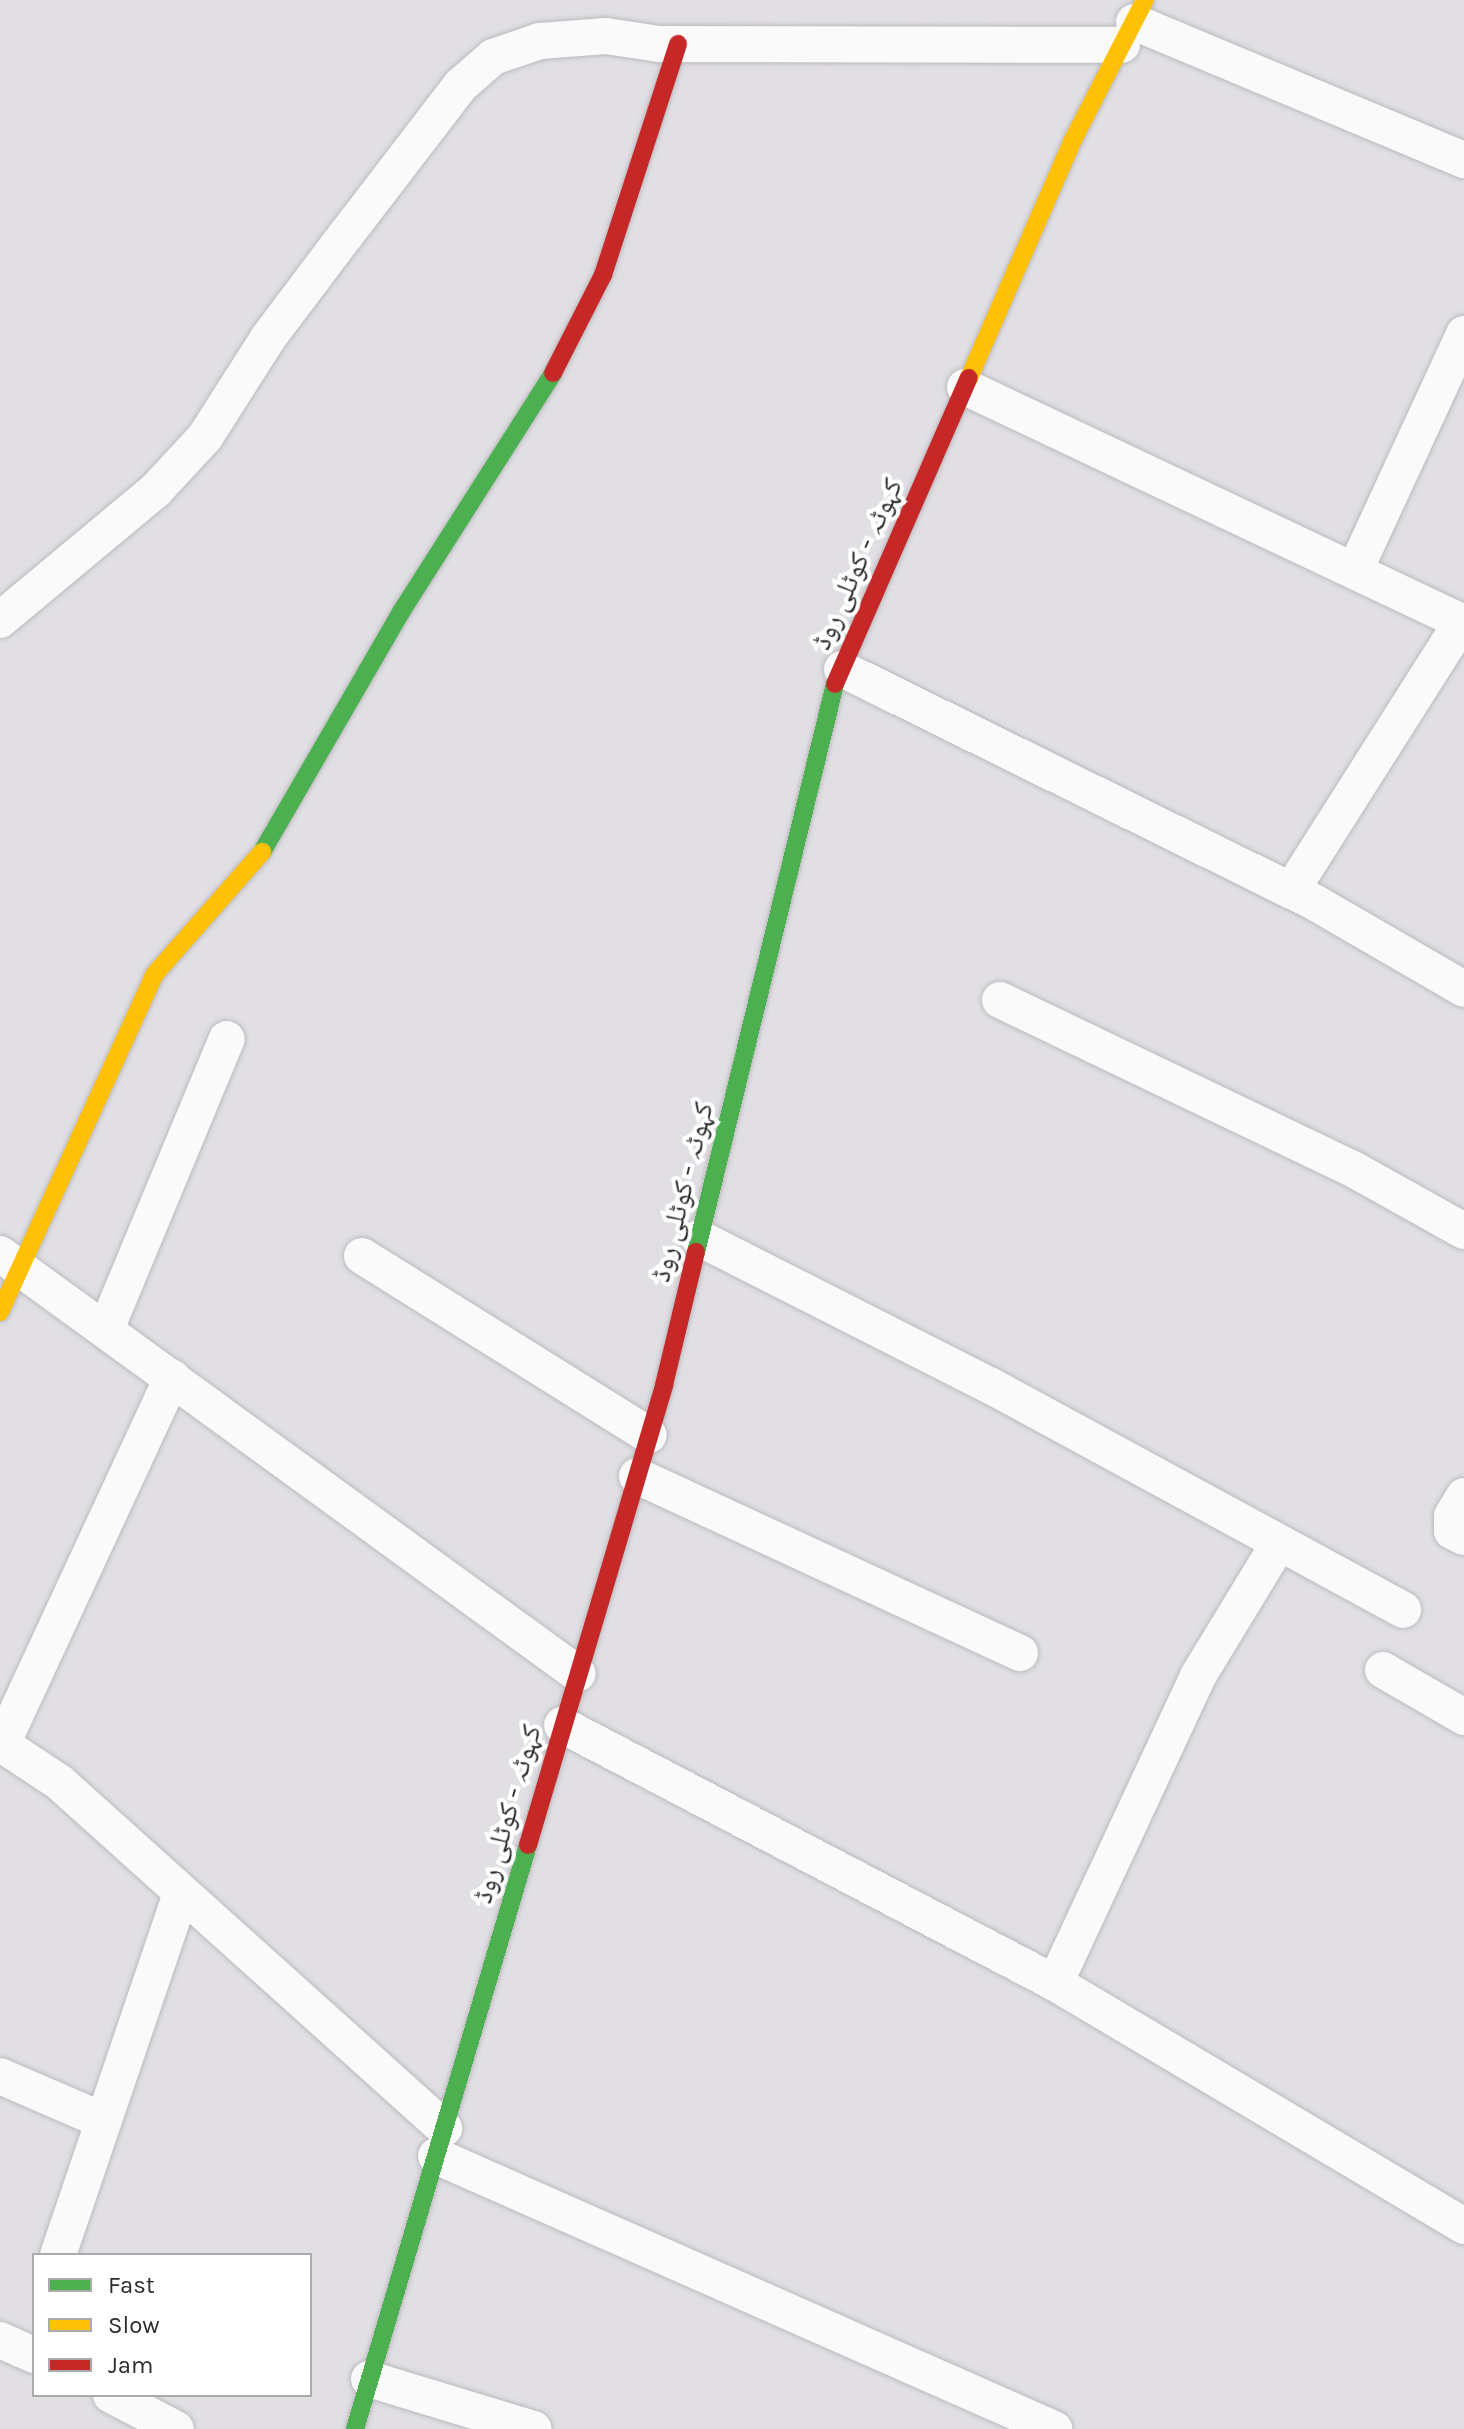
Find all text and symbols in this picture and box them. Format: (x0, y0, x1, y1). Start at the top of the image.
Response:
street label: کہوٹہ - کوٹلی روڈ (804, 473, 910, 655)
street label: کہوٹہ - کوٹلی روڈ (643, 1099, 721, 1285)
street label: کہوٹہ - کوٹلی روڈ (465, 1721, 549, 1907)
legend (32, 2253, 312, 2397)
text: Fast (108, 2271, 155, 2299)
text: Slow (108, 2311, 160, 2339)
text: Jam (108, 2351, 153, 2379)

